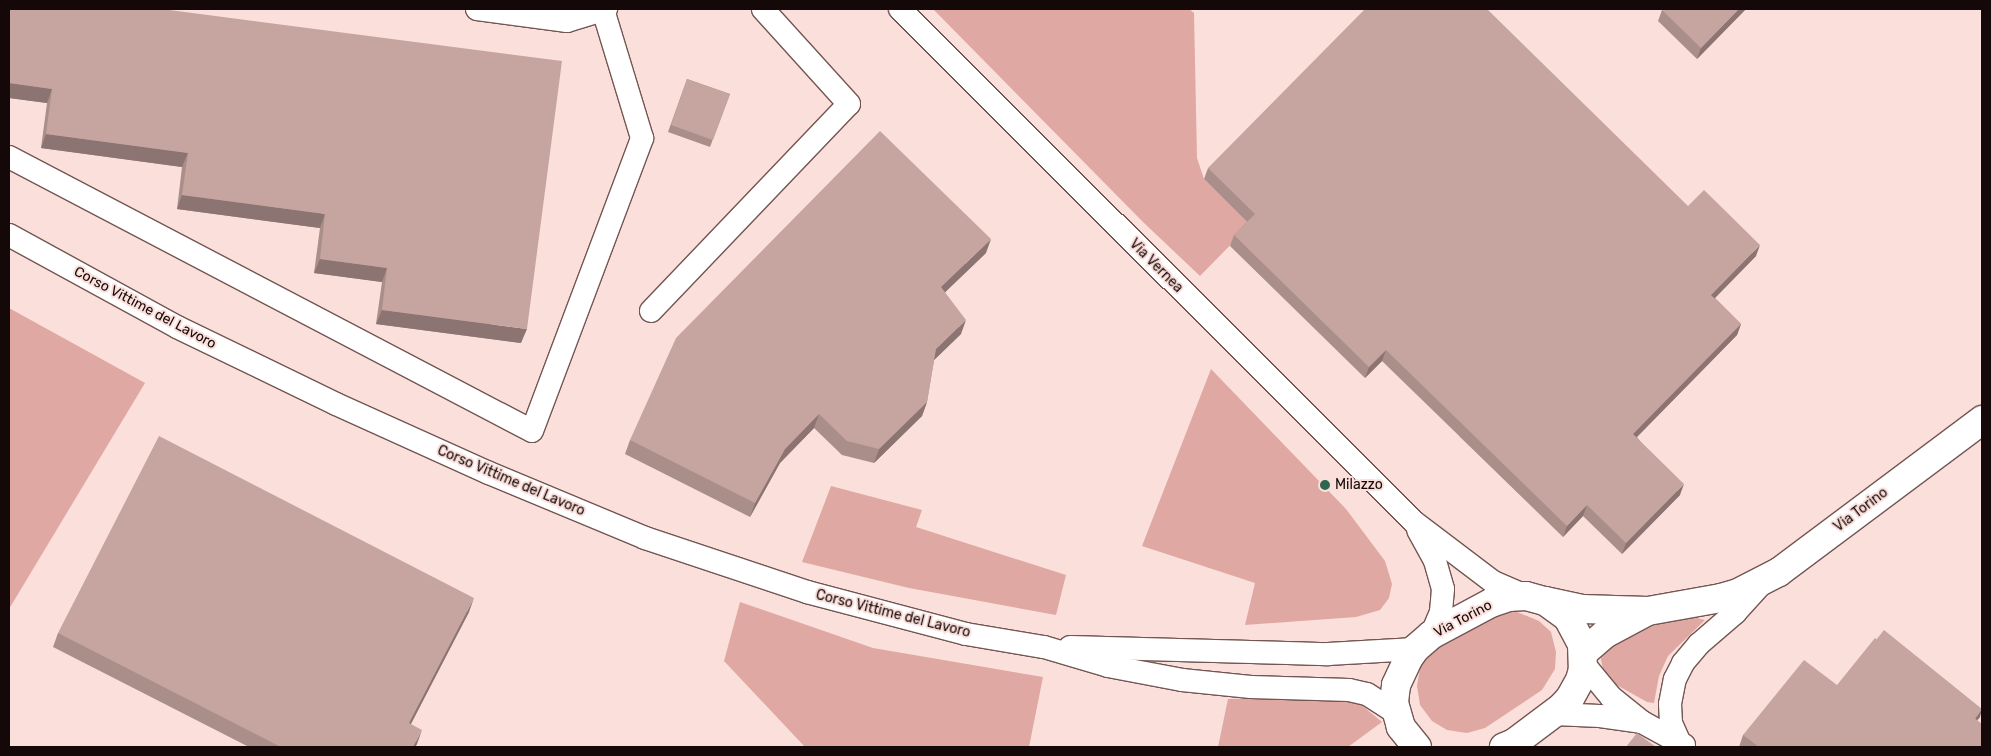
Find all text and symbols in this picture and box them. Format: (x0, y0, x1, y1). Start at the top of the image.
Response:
street label: Via Vernea (1126, 236, 1186, 296)
street label: Corso Vittime del Lavoro (71, 263, 219, 353)
street label: Corso Vittime del Lavoro (435, 442, 587, 520)
place label: Milazzo (1335, 477, 1383, 493)
marker: Milazzo (1319, 479, 1331, 491)
street label: Via Torino (1831, 484, 1891, 536)
street label: Corso Vittime del Lavoro (814, 587, 972, 641)
street label: Via Torino (1431, 597, 1495, 641)

